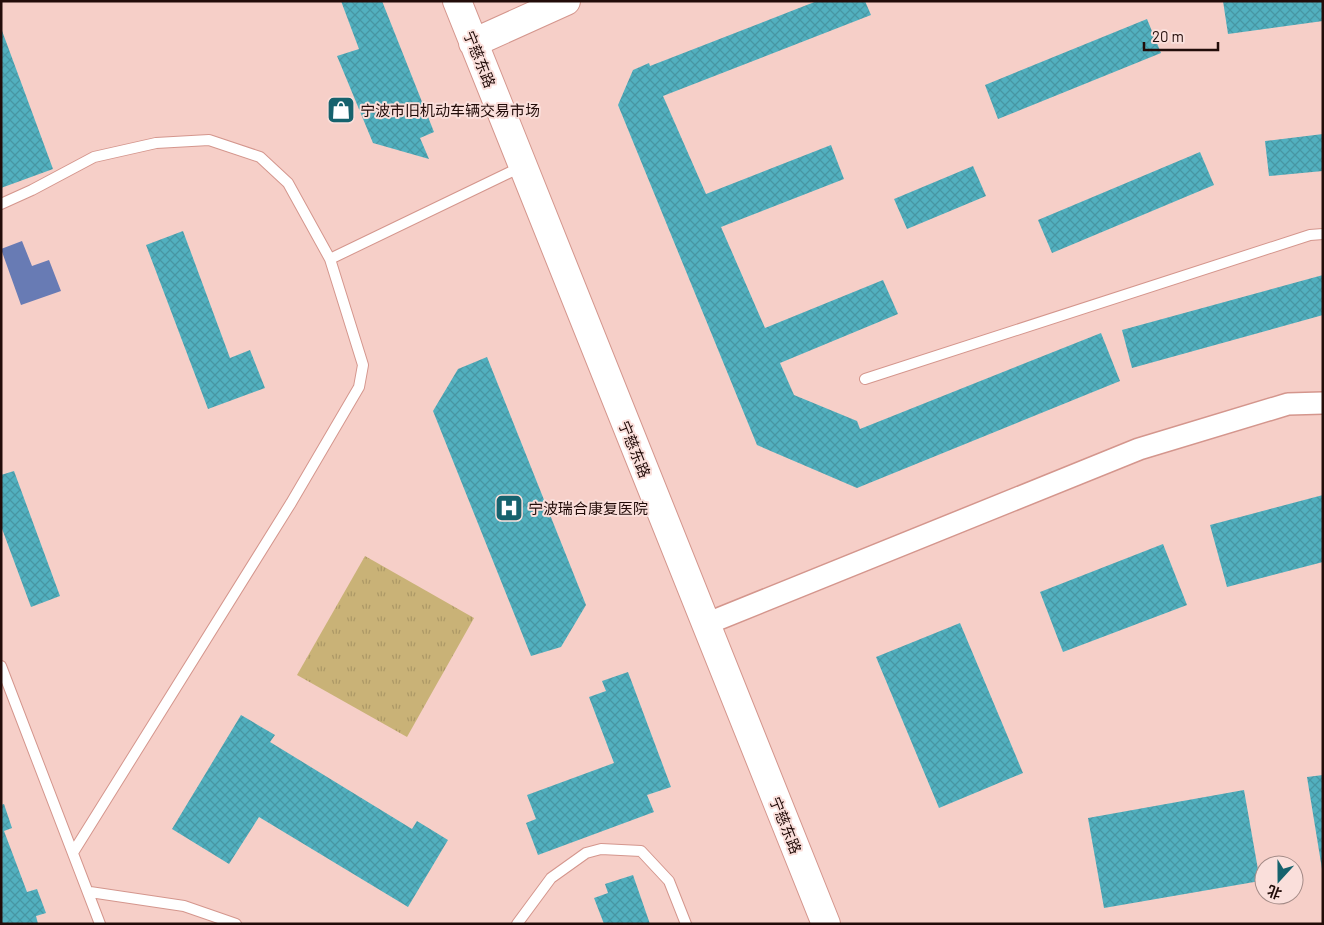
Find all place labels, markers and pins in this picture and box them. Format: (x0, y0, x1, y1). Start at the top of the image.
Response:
shop icon: 宁波市旧机动车辆交易市场 (326, 95, 356, 125)
place label: 宁波市旧机动车辆交易市场 (360, 101, 540, 119)
hospital icon: 宁波瑞合康复医院 (494, 493, 524, 523)
place label: 宁波瑞合康复医院 (528, 499, 648, 517)

